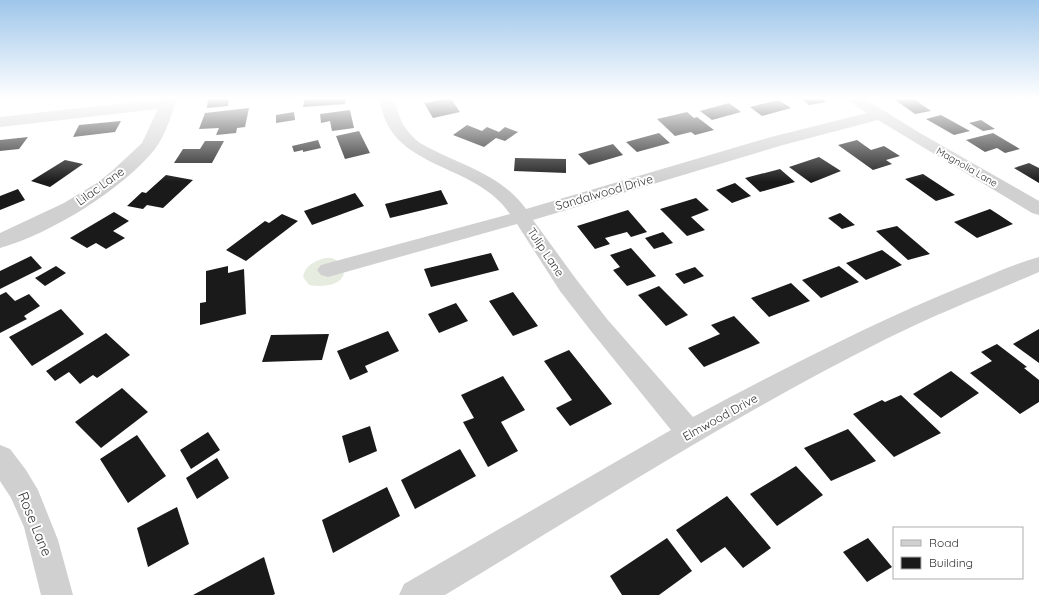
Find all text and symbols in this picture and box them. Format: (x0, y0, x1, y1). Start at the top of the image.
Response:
street label: Magnolia Lane (934, 144, 1000, 190)
street label: Lilac Lane (73, 163, 127, 208)
street label: Sandalwood Drive (553, 171, 655, 213)
street label: Tulip Lane (524, 225, 568, 280)
street label: Elmwood Drive (680, 390, 760, 444)
street label: Rose Lane (14, 489, 56, 559)
legend (893, 527, 1023, 579)
text: Road (929, 535, 959, 550)
text: Building (929, 555, 973, 570)

